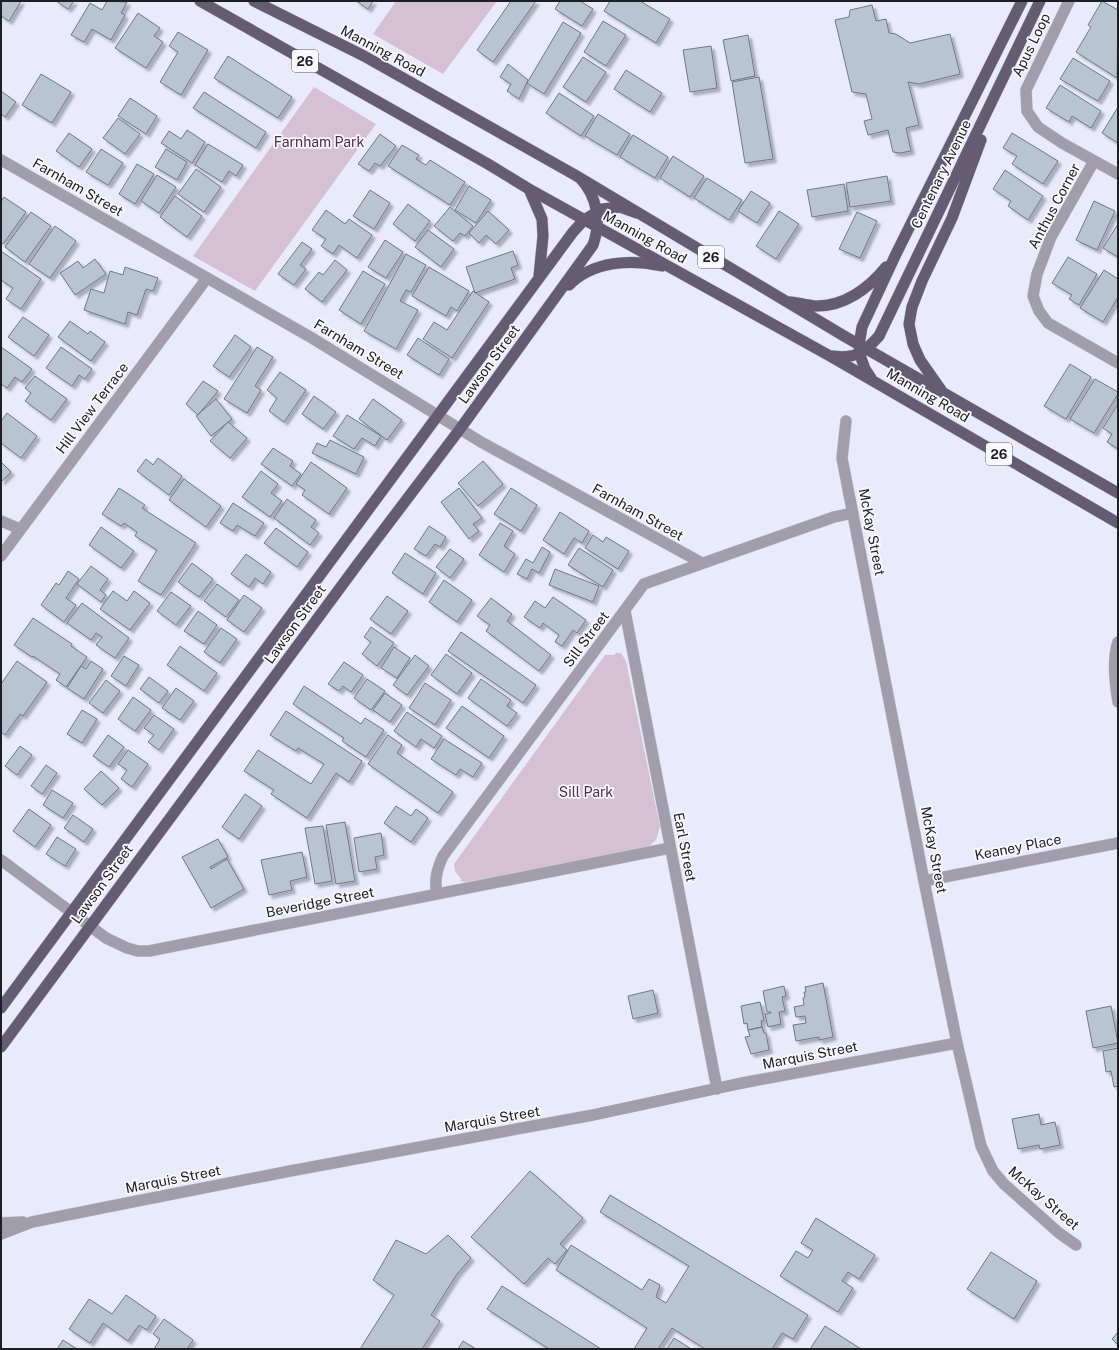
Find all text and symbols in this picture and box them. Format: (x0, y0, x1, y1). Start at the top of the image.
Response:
street label: Apus Loop (1009, 11, 1053, 79)
street label: Manning Road (338, 22, 428, 80)
road number: 26 (292, 50, 318, 72)
street label: Centenary Avenue (908, 117, 974, 231)
park label: Farnham Park (274, 134, 364, 150)
street label: Farnham Street (30, 155, 126, 219)
street label: Anthus Corner (1025, 161, 1083, 251)
street label: Manning Road (600, 207, 690, 267)
road number: 26 (698, 246, 724, 268)
street label: Farnham Street (311, 316, 407, 382)
street label: Lawson Street (455, 321, 523, 407)
street label: Hill View Terrace (53, 359, 131, 457)
street label: Manning Road (884, 365, 972, 425)
road number: 26 (986, 443, 1012, 465)
street label: Farnham Street (590, 480, 686, 544)
street label: McKay Street (856, 487, 888, 577)
street label: Lawson Street (261, 581, 329, 667)
street label: Sill Street (560, 608, 612, 670)
park label: Sill Park (559, 784, 613, 800)
street label: McKay Street (918, 805, 950, 895)
street label: Earl Street (670, 811, 700, 883)
street label: Keaney Place (973, 831, 1063, 863)
street label: Lawson Street (68, 841, 136, 927)
street label: Beveridge Street (264, 884, 376, 920)
street label: Marquis Street (761, 1038, 859, 1072)
street label: Marquis Street (443, 1103, 541, 1135)
street label: Marquis Street (124, 1162, 222, 1196)
street label: McKay Street (1005, 1163, 1083, 1233)

